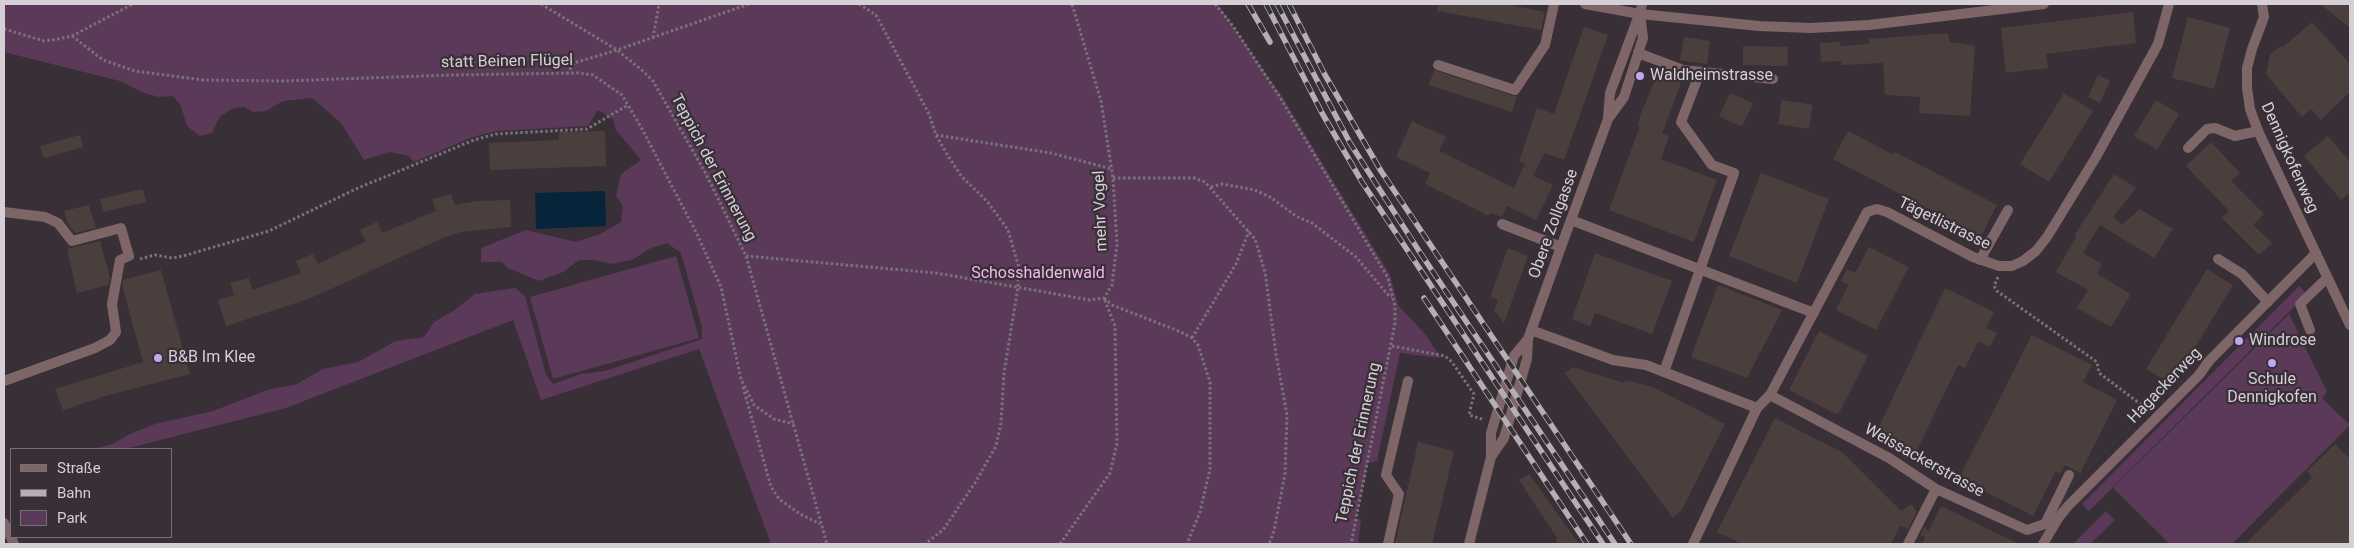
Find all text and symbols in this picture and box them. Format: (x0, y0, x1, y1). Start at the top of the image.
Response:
street label: statt Beinen Flügel (441, 51, 573, 73)
place label: Waldheimstrasse (1650, 66, 1773, 86)
marker: Waldheimstrasse (1634, 70, 1646, 82)
street label: Teppich der Erinnerung (666, 91, 760, 245)
street label: Dennigkofenweg (2256, 100, 2322, 216)
street label: Obere Zollgasse (1525, 167, 1583, 281)
street label: mehr Vogel (1090, 170, 1112, 252)
street label: Tägetlistrasse (1895, 193, 1993, 255)
park label: Schosshaldenwald (971, 264, 1105, 284)
place label: Windrose (2249, 331, 2316, 351)
marker: Windrose (2233, 335, 2245, 347)
street label: Hagackerweg (2124, 344, 2206, 428)
place label: B&B Im Klee (168, 348, 255, 368)
marker: B&B Im Klee (152, 352, 164, 364)
marker: Schule Dennigkofen (2266, 357, 2278, 369)
street label: Teppich der Erinnerung (1333, 361, 1385, 525)
place label: Schule Dennigkofen (2227, 370, 2317, 408)
street label: Weissackerstrasse (1861, 420, 1987, 502)
legend (10, 448, 172, 538)
text: Straße (57, 459, 101, 477)
text: Bahn (57, 484, 91, 502)
text: Park (57, 509, 87, 527)

